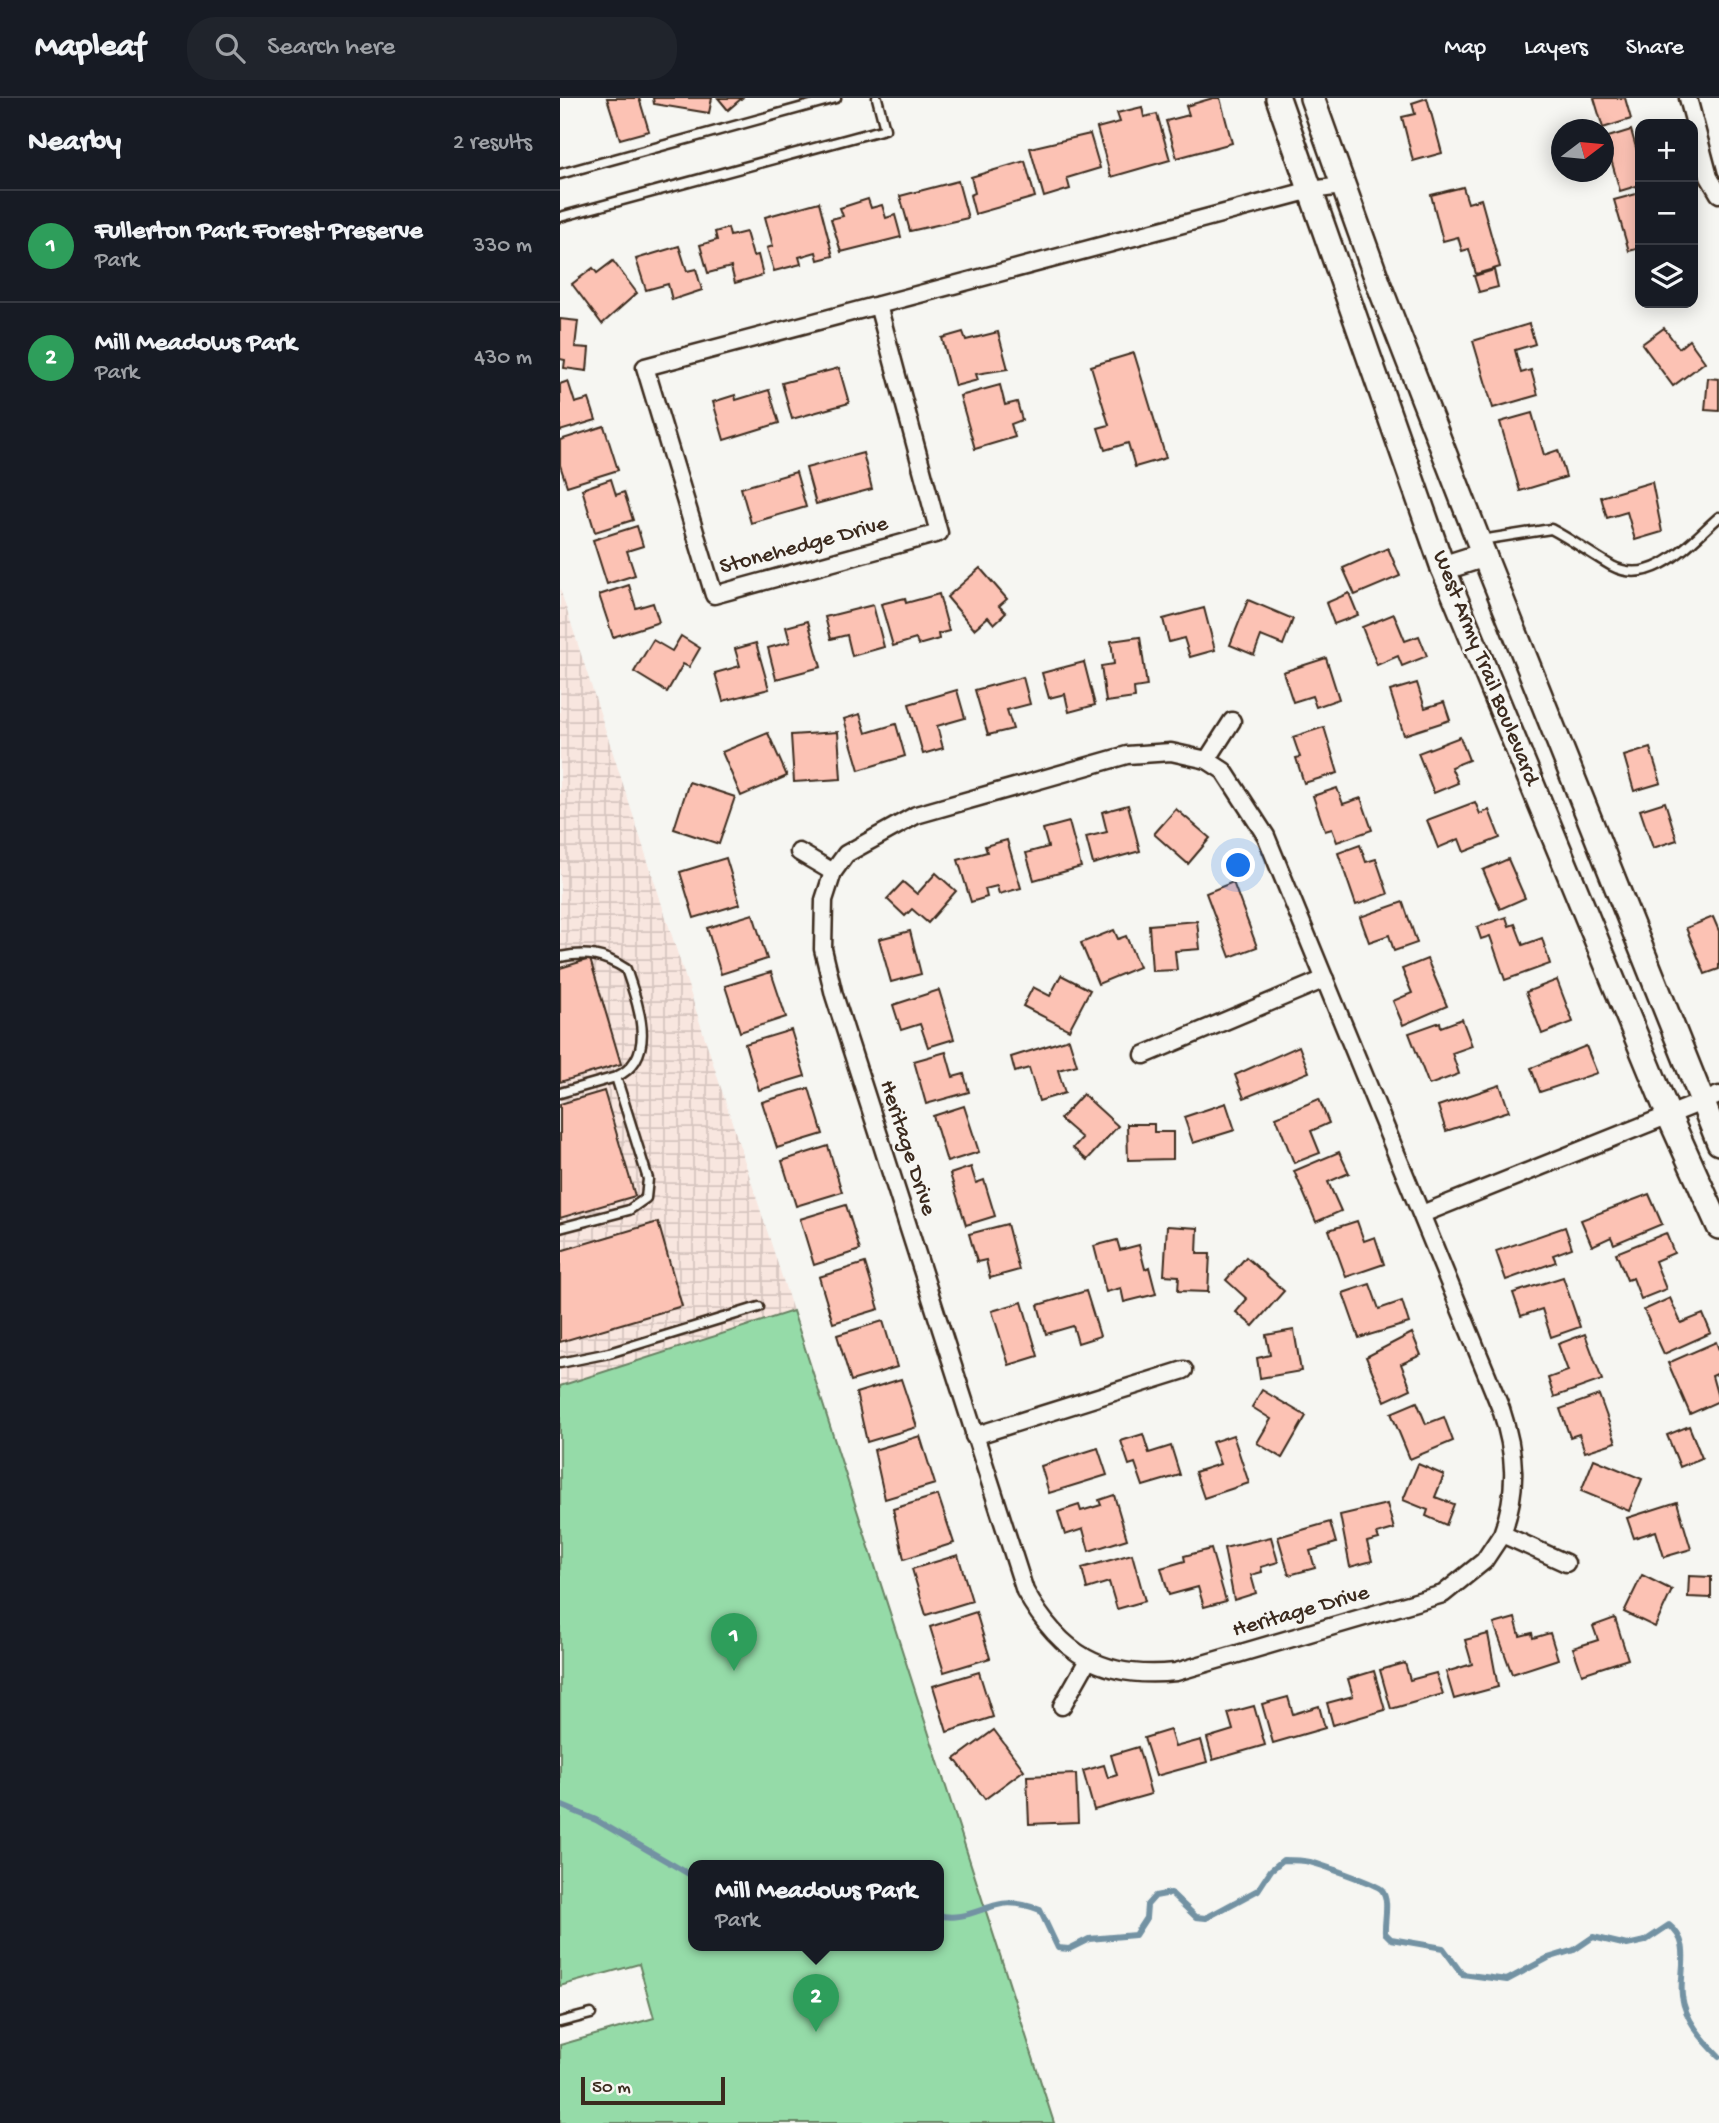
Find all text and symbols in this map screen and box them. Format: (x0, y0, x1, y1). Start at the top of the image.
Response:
search box (187, 17, 677, 80)
text: Mapleaf (35, 29, 145, 67)
icon: search (211, 29, 249, 67)
text: Search here (267, 33, 395, 64)
text: Map (1444, 34, 1486, 63)
text: Layers (1524, 34, 1588, 63)
text: Share (1626, 34, 1684, 63)
north arrow (1551, 119, 1614, 182)
map controls (1635, 119, 1698, 308)
button: + (1635, 119, 1698, 182)
text: Nearby (28, 126, 121, 161)
text: 2 results (453, 130, 532, 157)
button: − (1635, 182, 1698, 245)
text: Fullerton Park Forest Preserve (95, 217, 423, 248)
text: 1 (46, 233, 56, 260)
text: 330 m (473, 233, 532, 260)
button: layers (1635, 245, 1698, 308)
text: Park (95, 248, 139, 275)
text: Mill Meadows Park (95, 329, 296, 360)
text: 2 (45, 345, 57, 372)
text: 430 m (474, 345, 532, 372)
text: Park (95, 360, 139, 387)
street label: Stonehedge Drive (717, 510, 892, 581)
street label: West Army Trail Boulevard (1426, 547, 1545, 791)
your location (1221, 848, 1255, 882)
street label: Heritage Drive (872, 1077, 942, 1220)
street label: Heritage Drive (1230, 1579, 1373, 1644)
pin: 1 (711, 1613, 757, 1671)
popup (688, 1860, 944, 1951)
text: Mill Meadows Park (715, 1877, 917, 1908)
text: Park (715, 1908, 759, 1935)
pin: 2 (793, 1974, 839, 2032)
scale bar (581, 2074, 724, 2106)
text: 50 m (592, 2077, 631, 2100)

